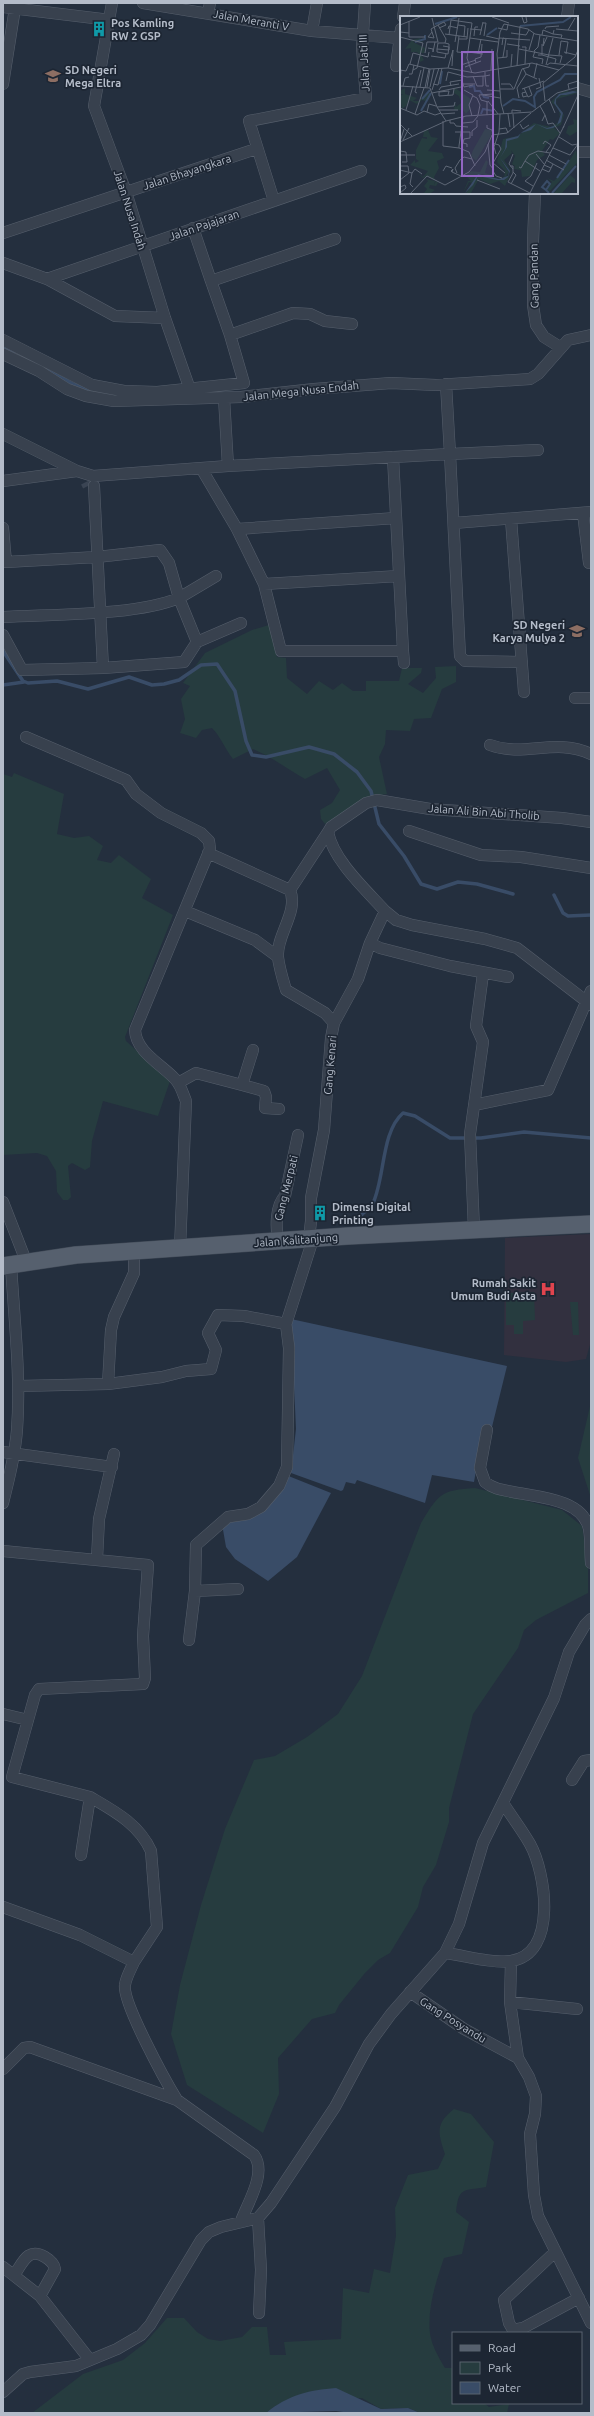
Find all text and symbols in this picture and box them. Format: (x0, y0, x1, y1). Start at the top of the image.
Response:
street label: Jalan Meranti V (212, 7, 290, 33)
inset map (400, 16, 578, 194)
place label: Pos Kamling RW 2 GSP (111, 17, 174, 42)
building icon: Pos Kamling RW 2 GSP (90, 20, 108, 38)
street label: Jalan Jati III (357, 34, 371, 92)
place label: SD Negeri Mega Eltra (65, 64, 121, 89)
school or university icon: SD Negeri Mega Eltra (44, 67, 62, 85)
street label: Jalan Bhayangkara (141, 152, 233, 192)
street label: Jalan Nusa Indah (111, 169, 149, 251)
street label: Jalan Pajajaran (167, 207, 241, 243)
street label: Gang Pandan (527, 243, 541, 309)
street label: Jalan Mega Nusa Endah (242, 379, 360, 403)
place label: SD Negeri Karya Mulya 2 (493, 619, 565, 644)
school or university icon: SD Negeri Karya Mulya 2 (568, 622, 586, 640)
street label: Jalan Ali Bin Abi Tholib (428, 802, 540, 822)
street label: Gang Kenari (321, 1035, 339, 1095)
street label: Gang Merpati (272, 1154, 300, 1222)
place label: Dimensi Digital Printing (332, 1201, 411, 1226)
building icon: Dimensi Digital Printing (311, 1204, 329, 1222)
street label: Jalan Kalitanjung (254, 1231, 338, 1249)
place label: Rumah Sakit Umum Budi Asta (451, 1277, 536, 1302)
hospital icon: Rumah Sakit Umum Budi Asta (539, 1280, 557, 1298)
street label: Gang Posyandu (418, 1995, 488, 2045)
legend (452, 2332, 582, 2404)
text: Road (488, 2341, 516, 2354)
text: Park (488, 2361, 512, 2374)
text: Water (488, 2381, 521, 2394)

